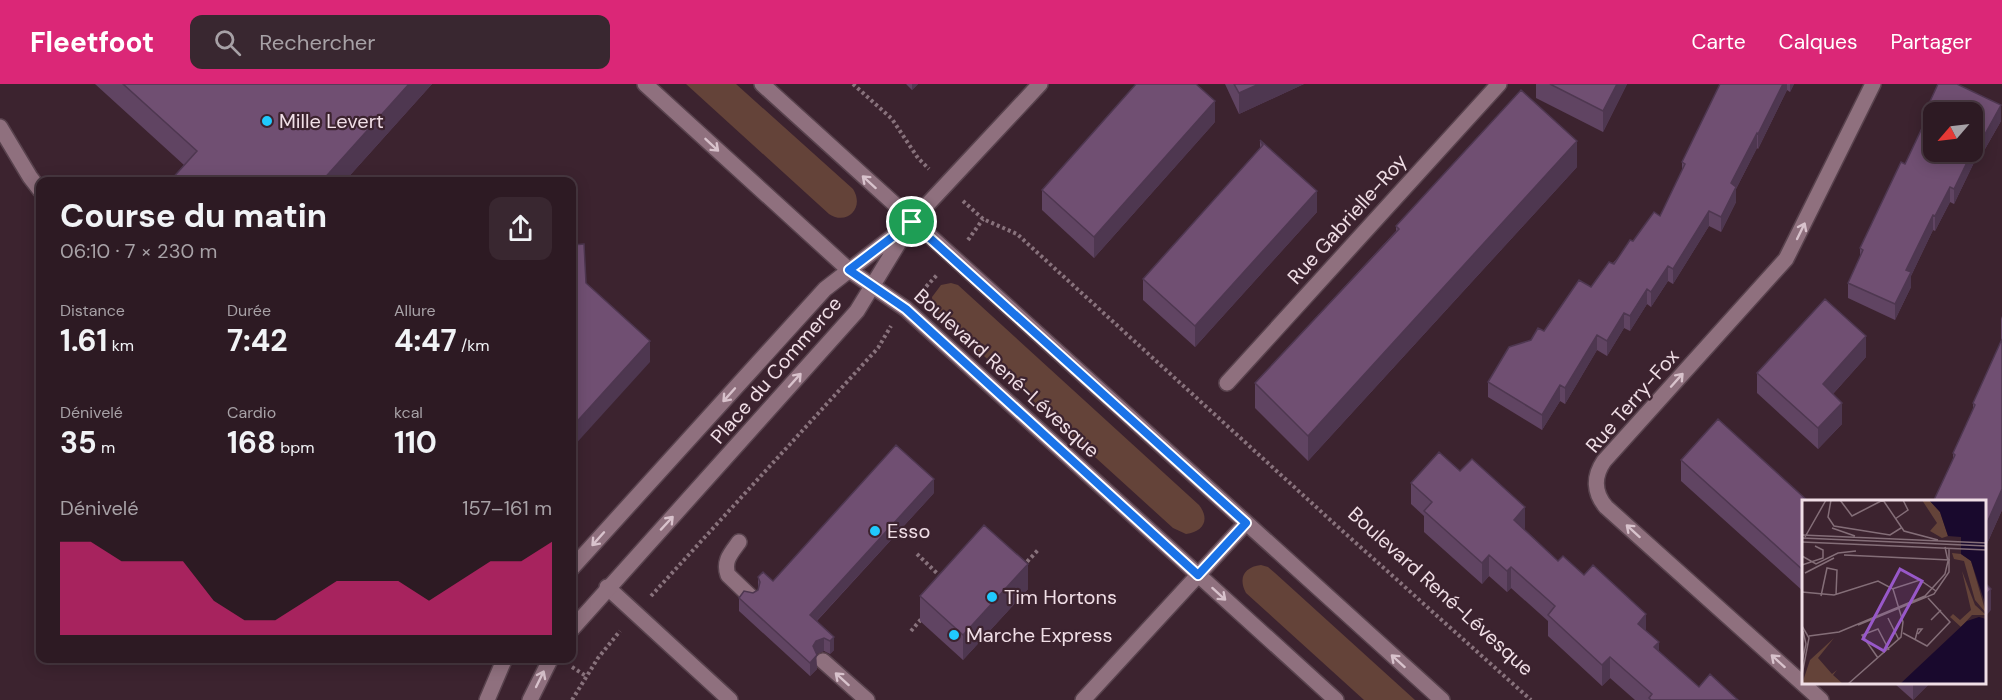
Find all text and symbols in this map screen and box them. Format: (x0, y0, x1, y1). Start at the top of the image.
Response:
search box (190, 15, 610, 69)
text: Fleetfoot (30, 24, 154, 61)
icon: search (211, 26, 244, 59)
text: Rechercher (259, 28, 375, 57)
text: Carte (1691, 28, 1746, 56)
text: Calques (1779, 28, 1857, 56)
text: Partager (1890, 28, 1972, 56)
north arrow (1923, 102, 1983, 162)
map controls (1923, 102, 1983, 162)
place label: Mille Levert (279, 108, 384, 134)
marker: Mille Levert (260, 114, 274, 128)
one-way arrow (704, 138, 719, 152)
street label: Rue Gabrielle-Roy (1282, 148, 1412, 290)
one-way arrow (862, 175, 877, 189)
text: Course du matin (60, 194, 327, 237)
pin (886, 196, 937, 247)
button: share (489, 197, 552, 260)
icon: arrive (895, 205, 928, 238)
one-way arrow (1795, 222, 1807, 240)
text: 06:10 · 7 × 230 m (60, 238, 217, 264)
street label: Boulevard René-Lévesque (909, 283, 1105, 463)
street label: Place du Commerce (705, 291, 847, 449)
text: Distance (60, 300, 125, 321)
text: Durée (227, 300, 271, 321)
text: Allure (394, 300, 436, 321)
text: 1.61 (60, 321, 108, 360)
text: 7:42 (227, 321, 288, 360)
text: 4:47 (394, 321, 457, 360)
text: km (108, 335, 134, 356)
text: /km (457, 335, 490, 356)
street label: Rue Terry-Fox (1580, 344, 1684, 458)
one-way arrow (788, 373, 802, 388)
one-way arrow (1670, 373, 1684, 388)
one-way arrow (722, 387, 736, 402)
text: Dénivelé (60, 402, 123, 423)
text: Cardio (227, 402, 276, 423)
text: kcal (394, 402, 423, 423)
text: 35 (60, 423, 97, 462)
text: 168 (227, 423, 276, 462)
text: 110 (394, 423, 437, 462)
text: m (97, 437, 115, 458)
text: bpm (276, 437, 314, 458)
text: Dénivelé (60, 495, 139, 521)
text: 157–161 m (462, 495, 552, 521)
inset map (1802, 500, 1987, 685)
street label: Boulevard René-Lévesque (1343, 501, 1539, 681)
one-way arrow (660, 515, 674, 530)
place label: Esso (887, 518, 930, 544)
marker: Esso (868, 524, 882, 538)
one-way arrow (1626, 524, 1641, 538)
one-way arrow (591, 531, 605, 546)
place label: Tim Hortons (1004, 584, 1117, 610)
one-way arrow (1211, 587, 1226, 601)
marker: Tim Hortons (985, 590, 999, 604)
place label: Marche Express (966, 622, 1113, 648)
marker: Marche Express (947, 628, 961, 642)
one-way arrow (1391, 654, 1406, 668)
one-way arrow (1771, 654, 1786, 668)
one-way arrow (534, 671, 546, 688)
one-way arrow (835, 672, 850, 686)

